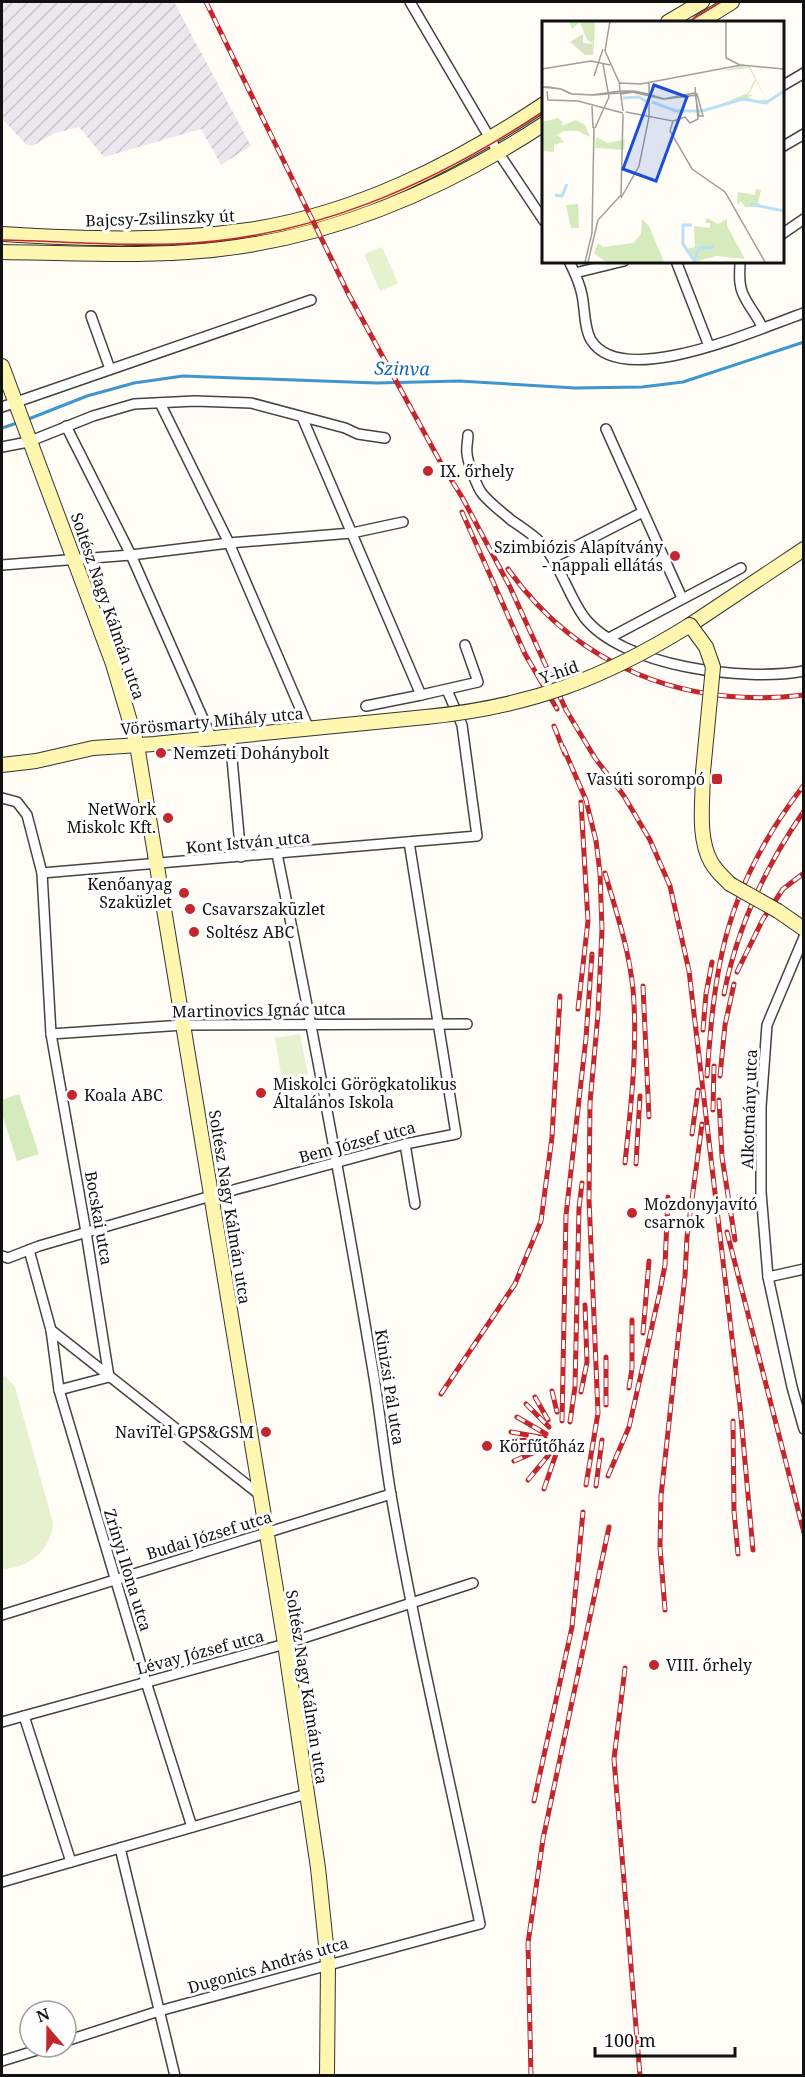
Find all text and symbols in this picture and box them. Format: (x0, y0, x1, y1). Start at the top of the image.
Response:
inset map (542, 21, 784, 262)
street label: Bajcsy-Zsilinszky út (85, 204, 235, 232)
water label: Szinva (374, 356, 430, 380)
place label: IX. őrhely (440, 460, 515, 482)
marker: IX. őrhely (421, 464, 435, 478)
street label: Soltész Nagy Kálmán utca (66, 510, 150, 702)
place label: Szimbiózis Alapítvány - nappali ellátás (494, 536, 664, 576)
marker: Szimbiózis Alapítvány - nappali ellátás (668, 549, 682, 563)
street label: Y-híd (536, 655, 582, 689)
street label: Vörösmarty Mihály utca (120, 702, 304, 740)
place label: Nemzeti Dohánybolt (173, 742, 330, 764)
marker: Nemzeti Dohánybolt (154, 746, 168, 760)
place label: Vasúti sorompó (586, 768, 705, 790)
marker: Vasúti sorompó (710, 772, 724, 786)
place label: NetWork Miskolc Kft. (67, 798, 157, 838)
marker: NetWork Miskolc Kft. (161, 811, 175, 825)
street label: Kont István utca (185, 826, 311, 858)
place label: Kenőanyag Szaküzlet (87, 873, 172, 913)
marker: Kenőanyag Szaküzlet (177, 886, 191, 900)
place label: Csavarszaküzlet (202, 898, 325, 920)
marker: Csavarszaküzlet (183, 902, 197, 916)
place label: Soltész ABC (206, 921, 294, 943)
marker: Soltész ABC (187, 925, 201, 939)
street label: Martinovics Ignác utca (172, 997, 346, 1023)
street label: Alkotmány utca (736, 1049, 762, 1169)
place label: Miskolci Görögkatolikus Általános Iskola (273, 1073, 457, 1113)
place label: Koala ABC (84, 1084, 163, 1106)
marker: Miskolci Görögkatolikus Általános Iskola (254, 1086, 268, 1100)
marker: Koala ABC (65, 1088, 79, 1102)
street label: Soltész Nagy Kálmán utca (204, 1108, 256, 1306)
street label: Bem József utca (296, 1116, 418, 1168)
street label: Bocskai utca (80, 1169, 118, 1267)
place label: Mozdonyjavító csarnok (644, 1193, 758, 1233)
marker: Mozdonyjavító csarnok (625, 1206, 639, 1220)
street label: Kinizsi Pál utca (370, 1328, 410, 1446)
place label: NaviTel GPS&GSM (115, 1421, 254, 1443)
marker: NaviTel GPS&GSM (259, 1425, 273, 1439)
place label: Körfűtőház (499, 1435, 585, 1457)
marker: Körfűtőház (480, 1439, 494, 1453)
street label: Budai József utca (143, 1505, 275, 1565)
street label: Zrínyi Ilona utca (99, 1506, 157, 1634)
street label: Soltész Nagy Kálmán utca (281, 1588, 333, 1786)
street label: Lévay József utca (134, 1624, 266, 1680)
place label: VIII. őrhely (666, 1654, 753, 1676)
marker: VIII. őrhely (647, 1658, 661, 1672)
street label: Dugonics András utca (185, 1932, 351, 1998)
north arrow (18, 1999, 78, 2059)
text: N (33, 2002, 53, 2027)
scale bar (595, 2020, 734, 2058)
text: 100 m (604, 2028, 656, 2052)

